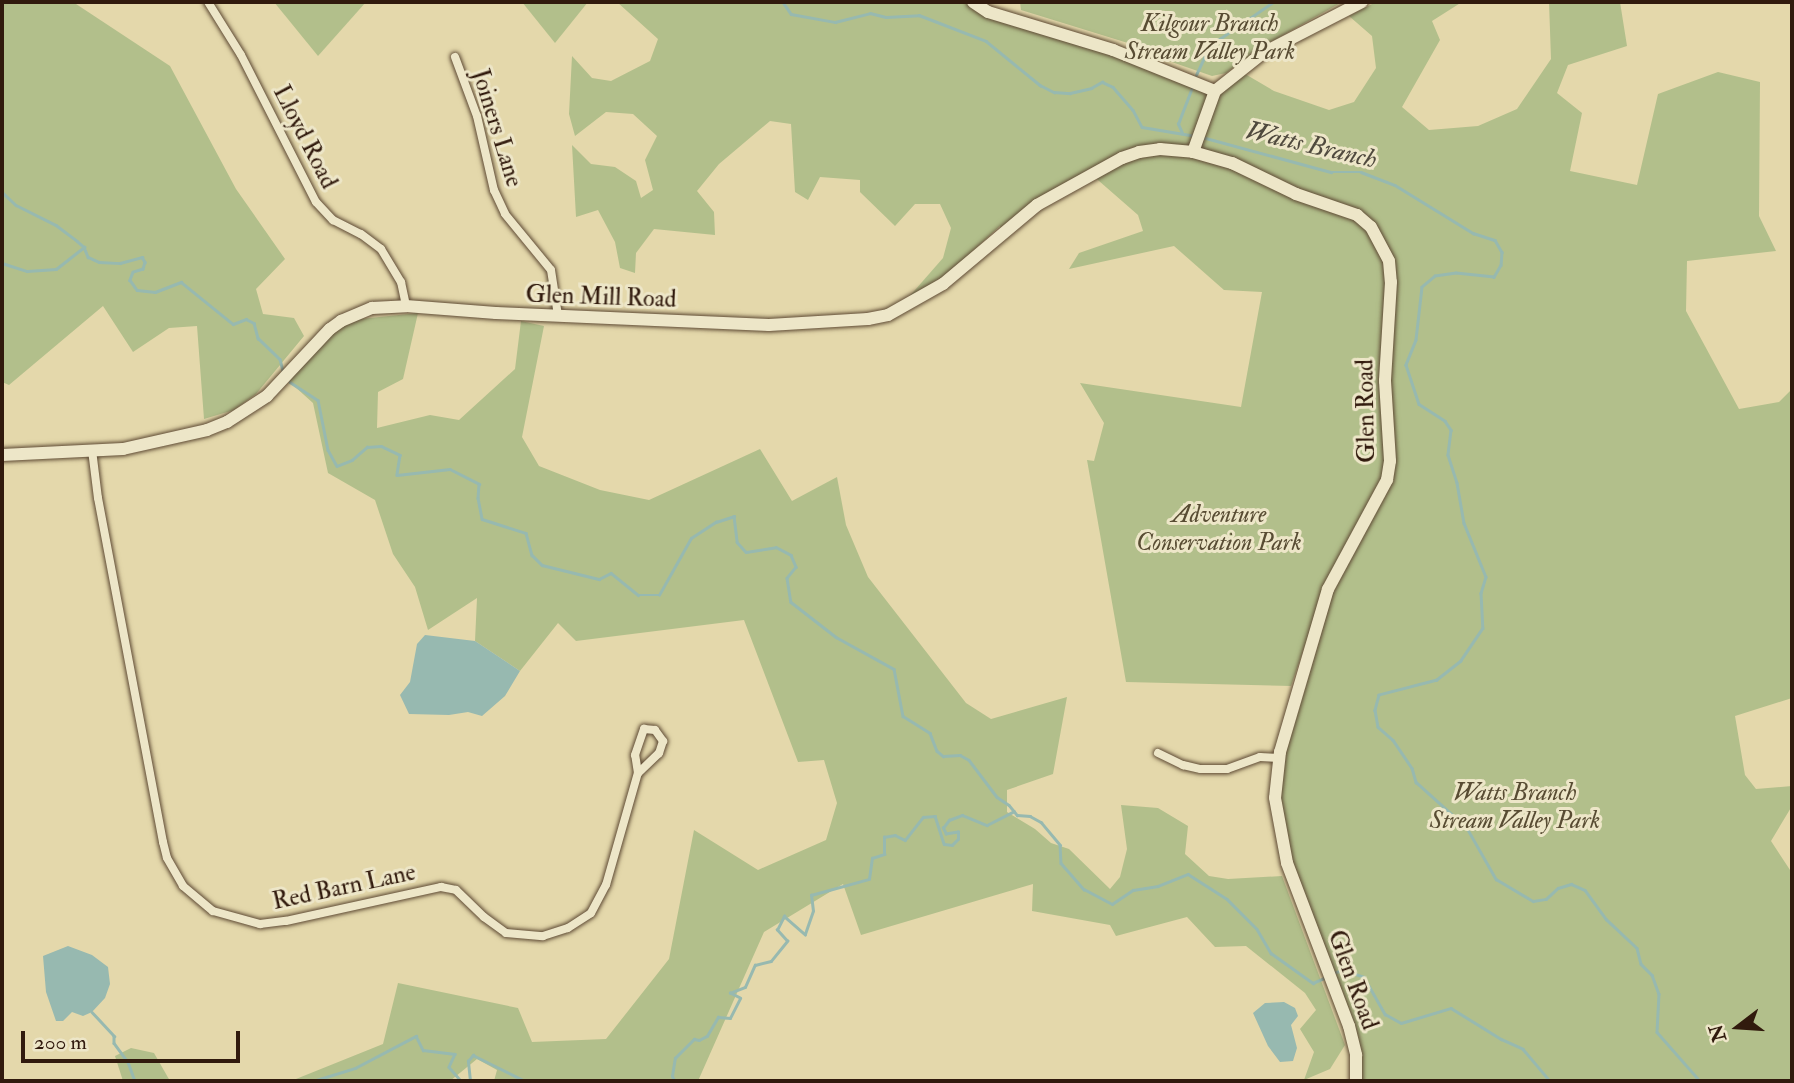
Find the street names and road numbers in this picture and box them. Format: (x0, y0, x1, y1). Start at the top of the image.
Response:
street label: Joiners Lane (465, 66, 529, 190)
street label: Lloyd Road (267, 80, 343, 194)
street label: Glen Mill Road (525, 280, 677, 314)
street label: Glen Road (1351, 359, 1381, 463)
street label: Red Barn Lane (270, 858, 418, 916)
street label: Glen Road (1322, 926, 1384, 1034)

